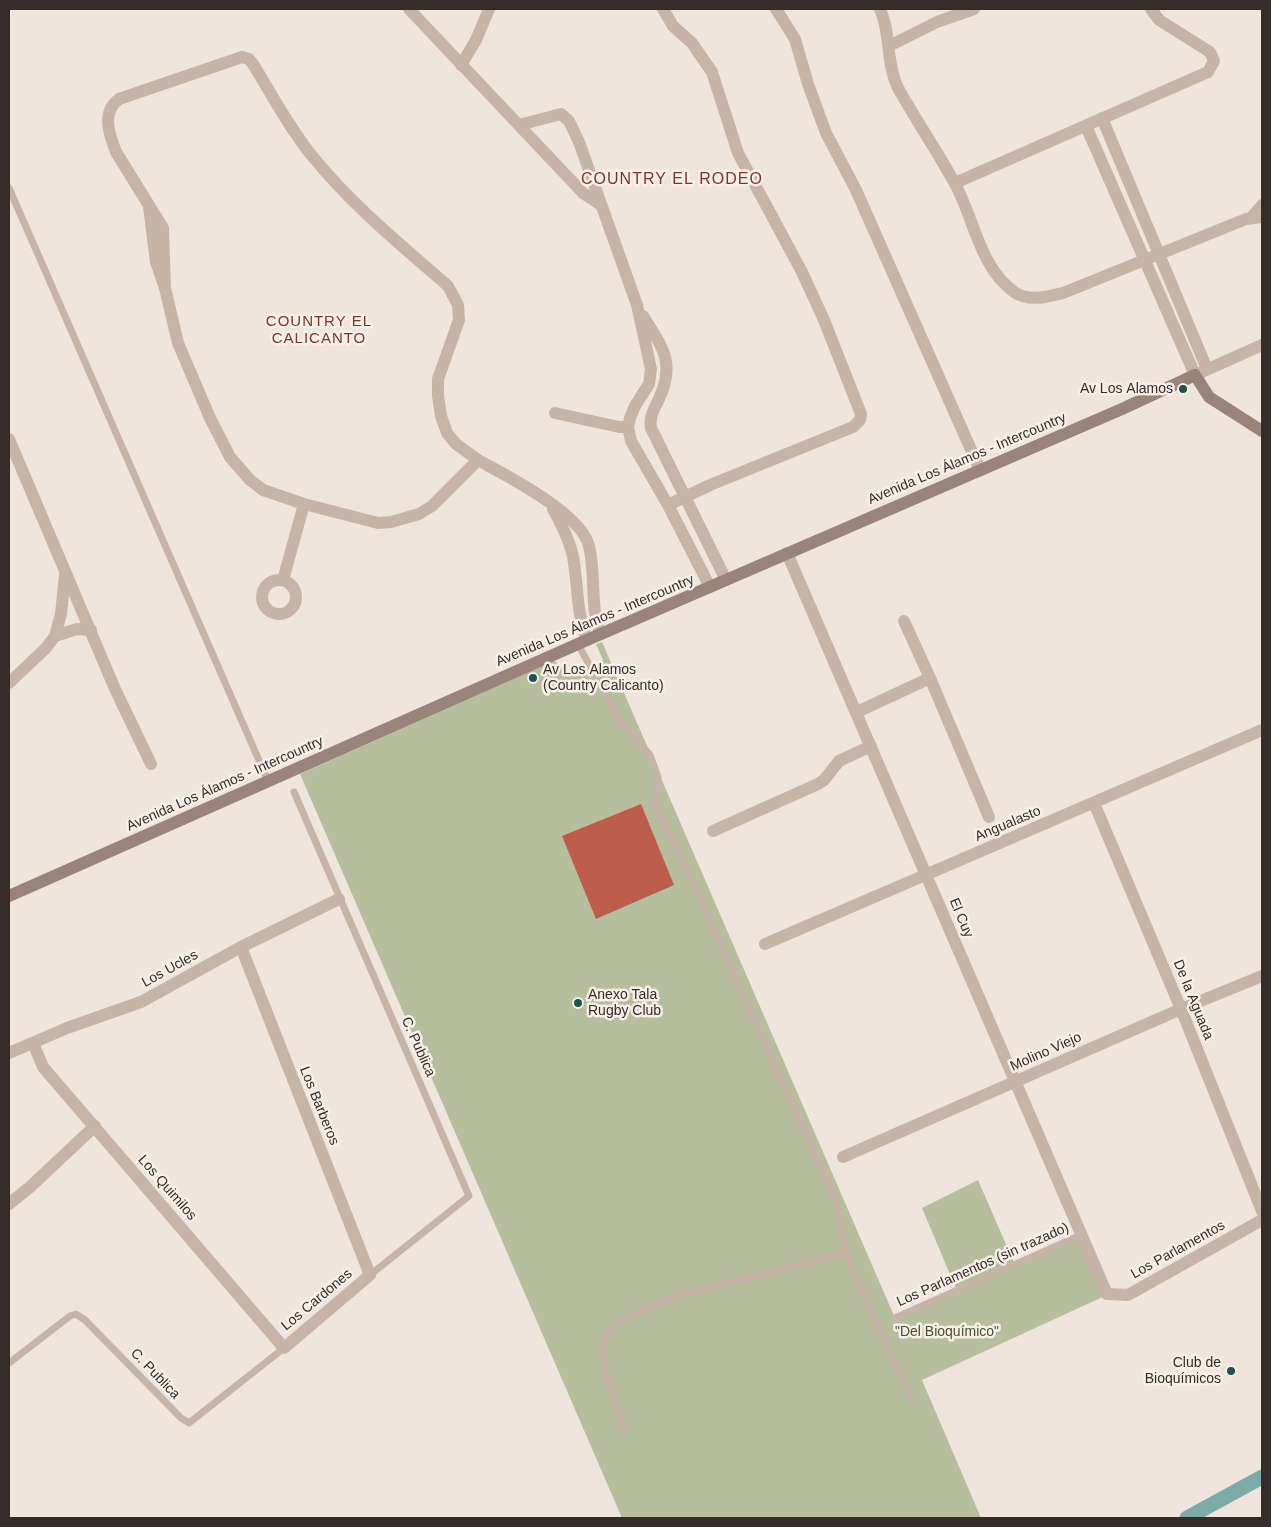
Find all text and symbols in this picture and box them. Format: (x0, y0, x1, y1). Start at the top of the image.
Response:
district label: COUNTRY EL RODEO (579, 170, 765, 190)
district label: COUNTRY EL CALICANTO (265, 313, 373, 348)
place label: Av Los Alamos (1080, 381, 1173, 397)
marker: Av Los Alamos (1177, 383, 1189, 395)
street label: Avenida Los Álamos - Intercountry (865, 410, 1069, 508)
street label: Avenida Los Álamos - Intercountry (493, 572, 697, 670)
place label: Av Los Alamos (Country Calicanto) (543, 662, 664, 694)
marker: Av Los Alamos (Country Calicanto) (527, 672, 539, 684)
street label: Avenida Los Álamos - Intercountry (124, 733, 326, 835)
street label: Angualasto (972, 803, 1044, 845)
street label: El Cuy (945, 896, 977, 940)
street label: Los Ucles (139, 947, 201, 991)
street label: De la Aguada (1169, 958, 1217, 1042)
place label: Anexo Tala Rugby Club (588, 987, 661, 1020)
marker: Anexo Tala Rugby Club (572, 997, 584, 1009)
street label: C. Publica (397, 1014, 439, 1080)
street label: Molino Viejo (1008, 1029, 1084, 1075)
street label: Los Barberos (296, 1064, 342, 1148)
street label: Los Quimilos (134, 1152, 200, 1224)
street label: Los Parlamentos (1128, 1217, 1228, 1283)
street label: Los Parlamentos (sin trazado) (894, 1219, 1072, 1311)
street label: Los Cardones (278, 1266, 356, 1334)
park label: "Del Bioquímico" (895, 1324, 999, 1340)
street label: C. Publica (127, 1345, 183, 1403)
place label: Club de Bioquímicos (1145, 1355, 1221, 1388)
marker: Club de Bioquímicos (1225, 1365, 1237, 1377)

